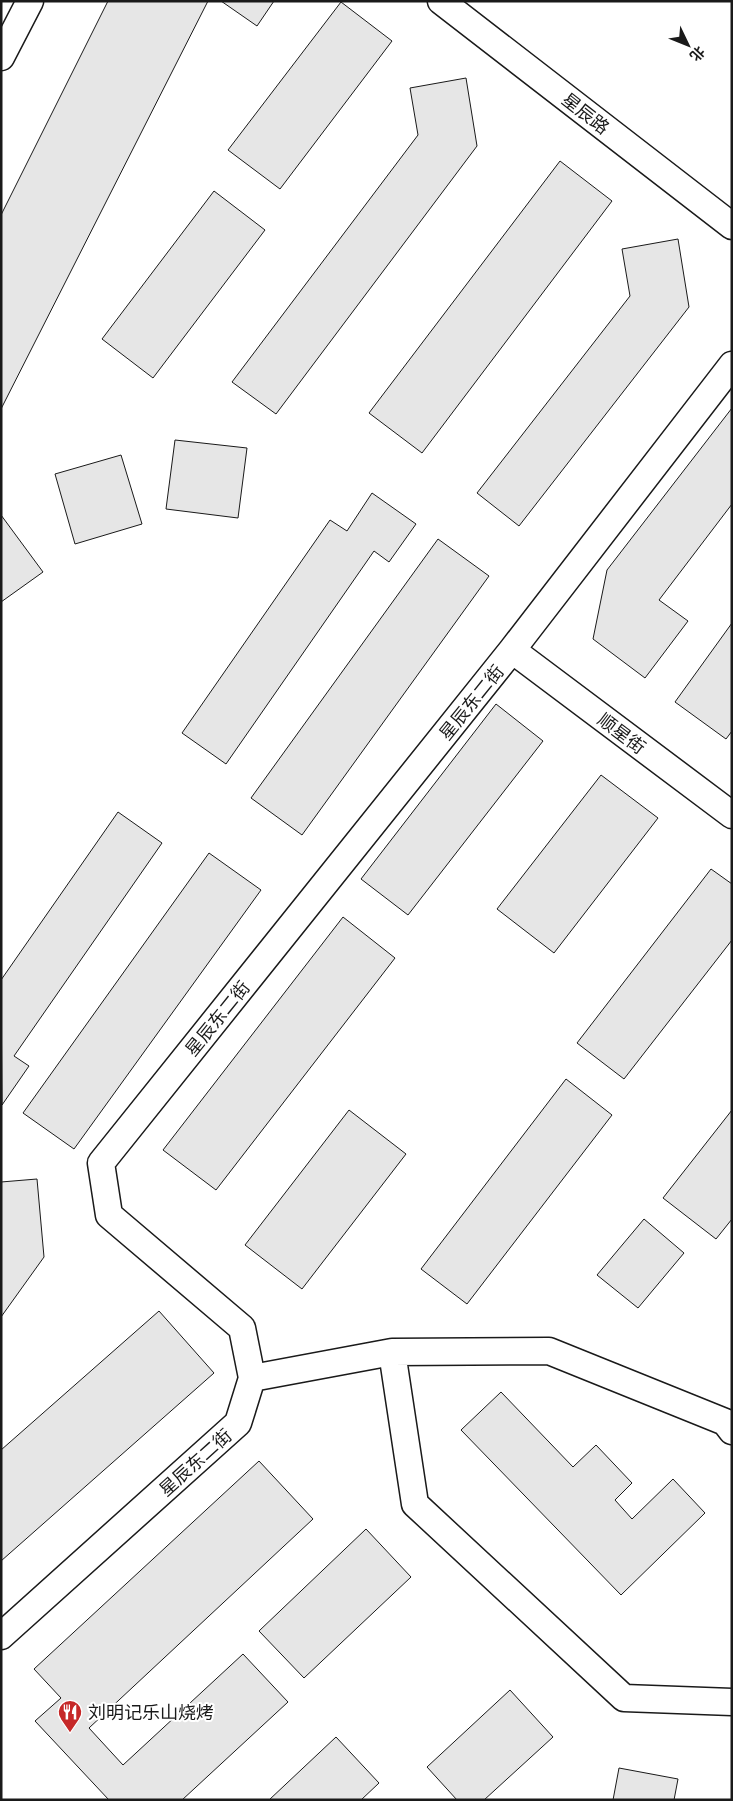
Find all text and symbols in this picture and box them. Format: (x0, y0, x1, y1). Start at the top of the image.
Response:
north arrow (663, 20, 713, 70)
text: 北 (687, 43, 709, 65)
street label: 星辰路 (558, 88, 614, 138)
street label: 星辰东二街 (434, 660, 508, 744)
street label: 顺星街 (594, 708, 650, 758)
street label: 星辰东二街 (180, 976, 254, 1060)
street label: 星辰东二街 (154, 1424, 236, 1500)
restaurant icon: 刘明记乐山烧烤 (57, 1699, 83, 1733)
place label: 刘明记乐山烧烤 (88, 1701, 214, 1723)

